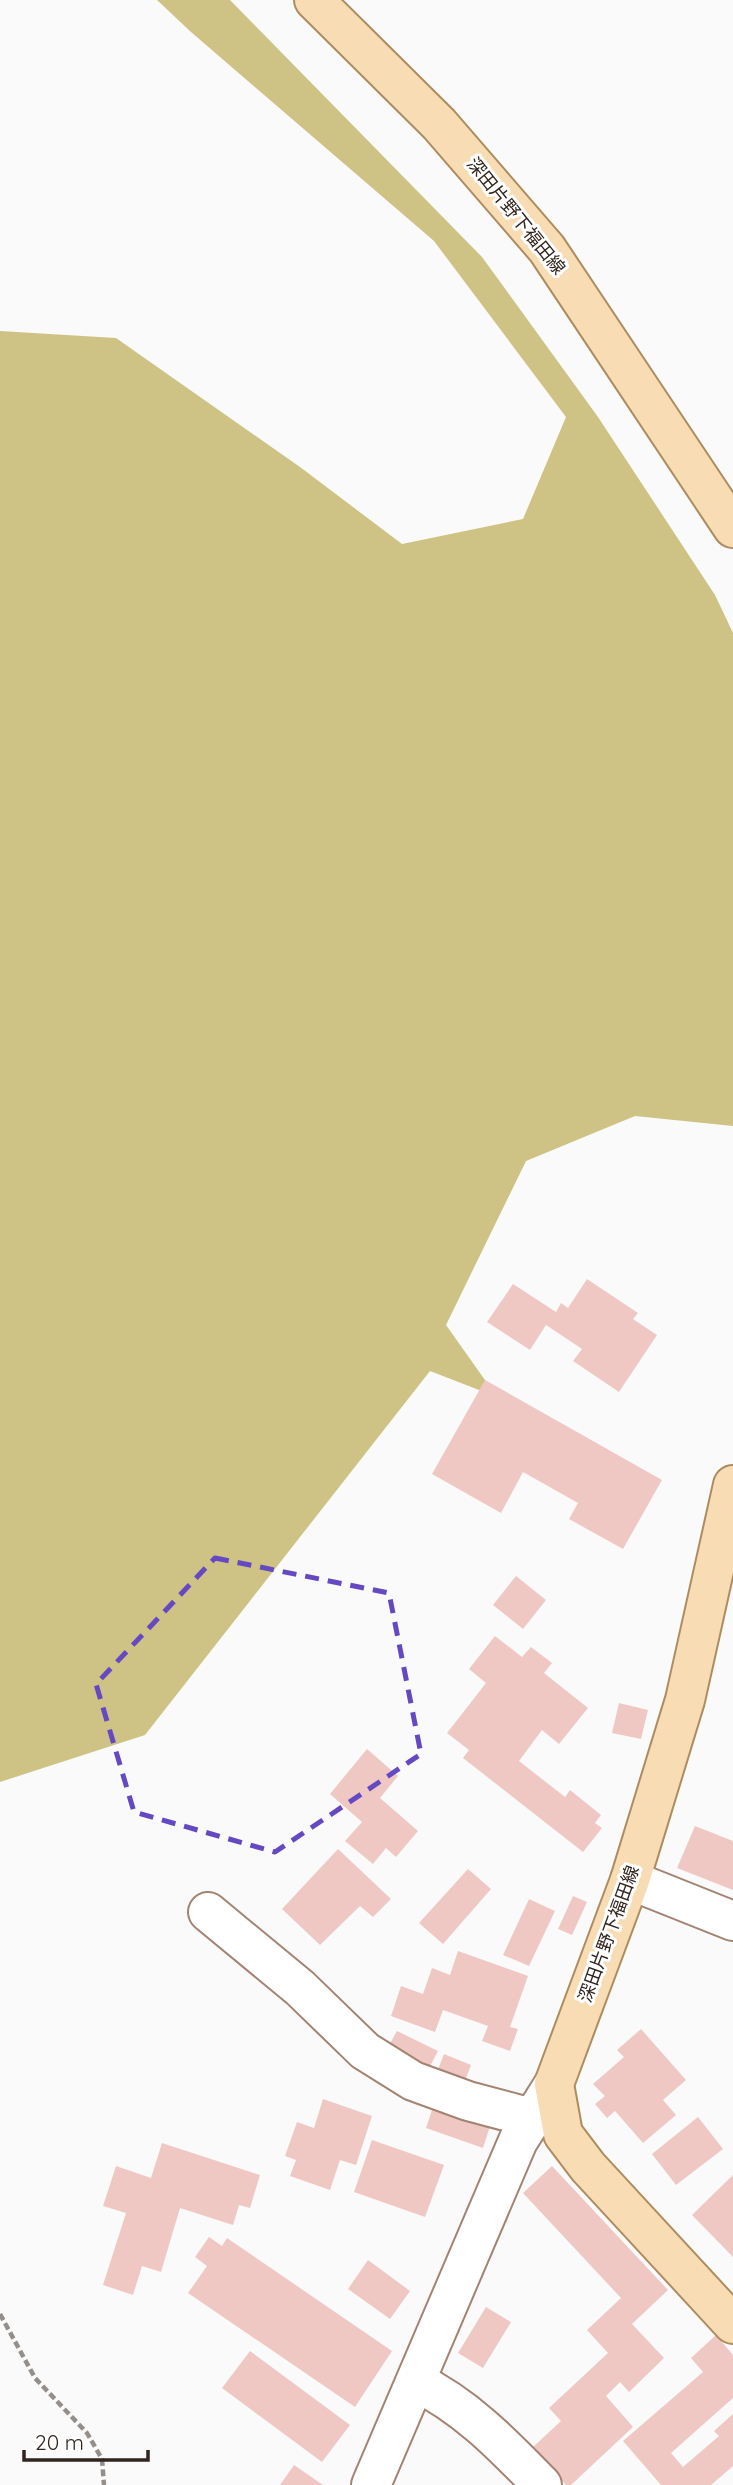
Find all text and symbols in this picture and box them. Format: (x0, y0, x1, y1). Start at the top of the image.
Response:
street label: 深田片野下福田線 (462, 152, 571, 279)
street label: 深田片野下福田線 (573, 1862, 644, 2005)
scale bar (24, 2418, 149, 2462)
text: 20 m (35, 2429, 84, 2455)

